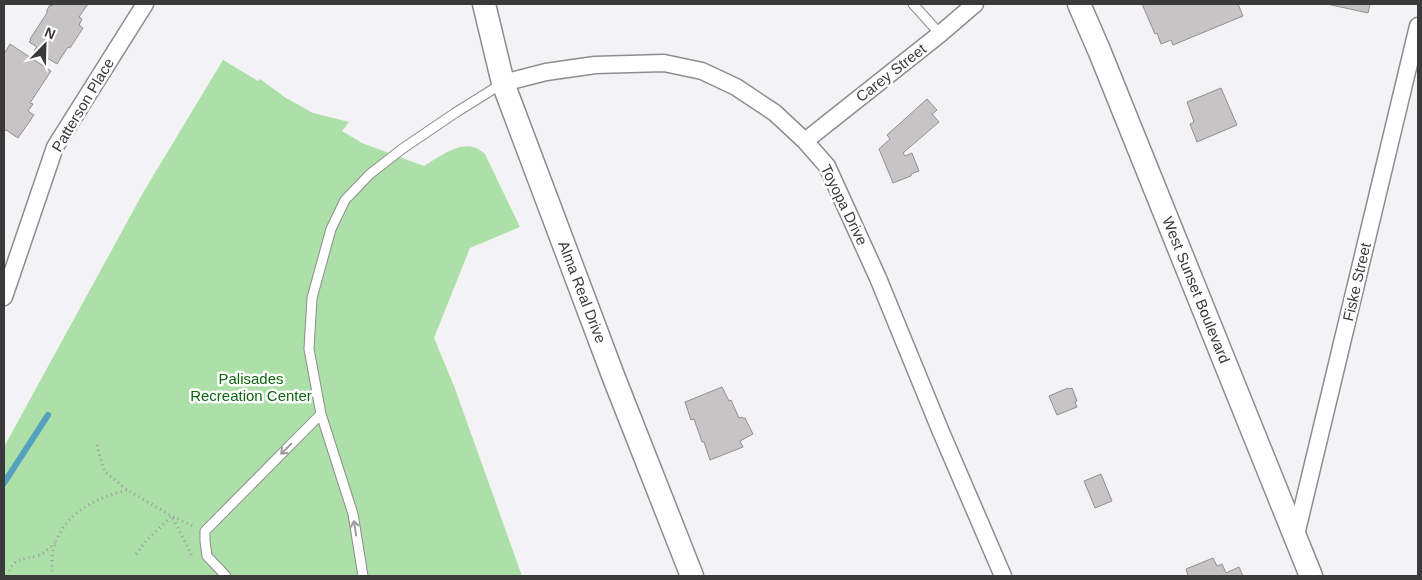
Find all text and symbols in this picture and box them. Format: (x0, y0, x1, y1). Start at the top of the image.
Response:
north arrow (20, 20, 70, 70)
text: N (42, 24, 58, 42)
street label: Carey Street (852, 39, 930, 105)
street label: Patterson Place (48, 55, 117, 155)
street label: Toyopa Drive (818, 162, 871, 248)
street label: West Sunset Boulevard (1159, 214, 1234, 366)
street label: Alma Real Drive (555, 238, 610, 345)
street label: Fiske Street (1339, 240, 1374, 323)
park label: Palisades Recreation Center (190, 370, 312, 404)
one-way arrow (280, 443, 293, 455)
one-way arrow (350, 520, 360, 536)

